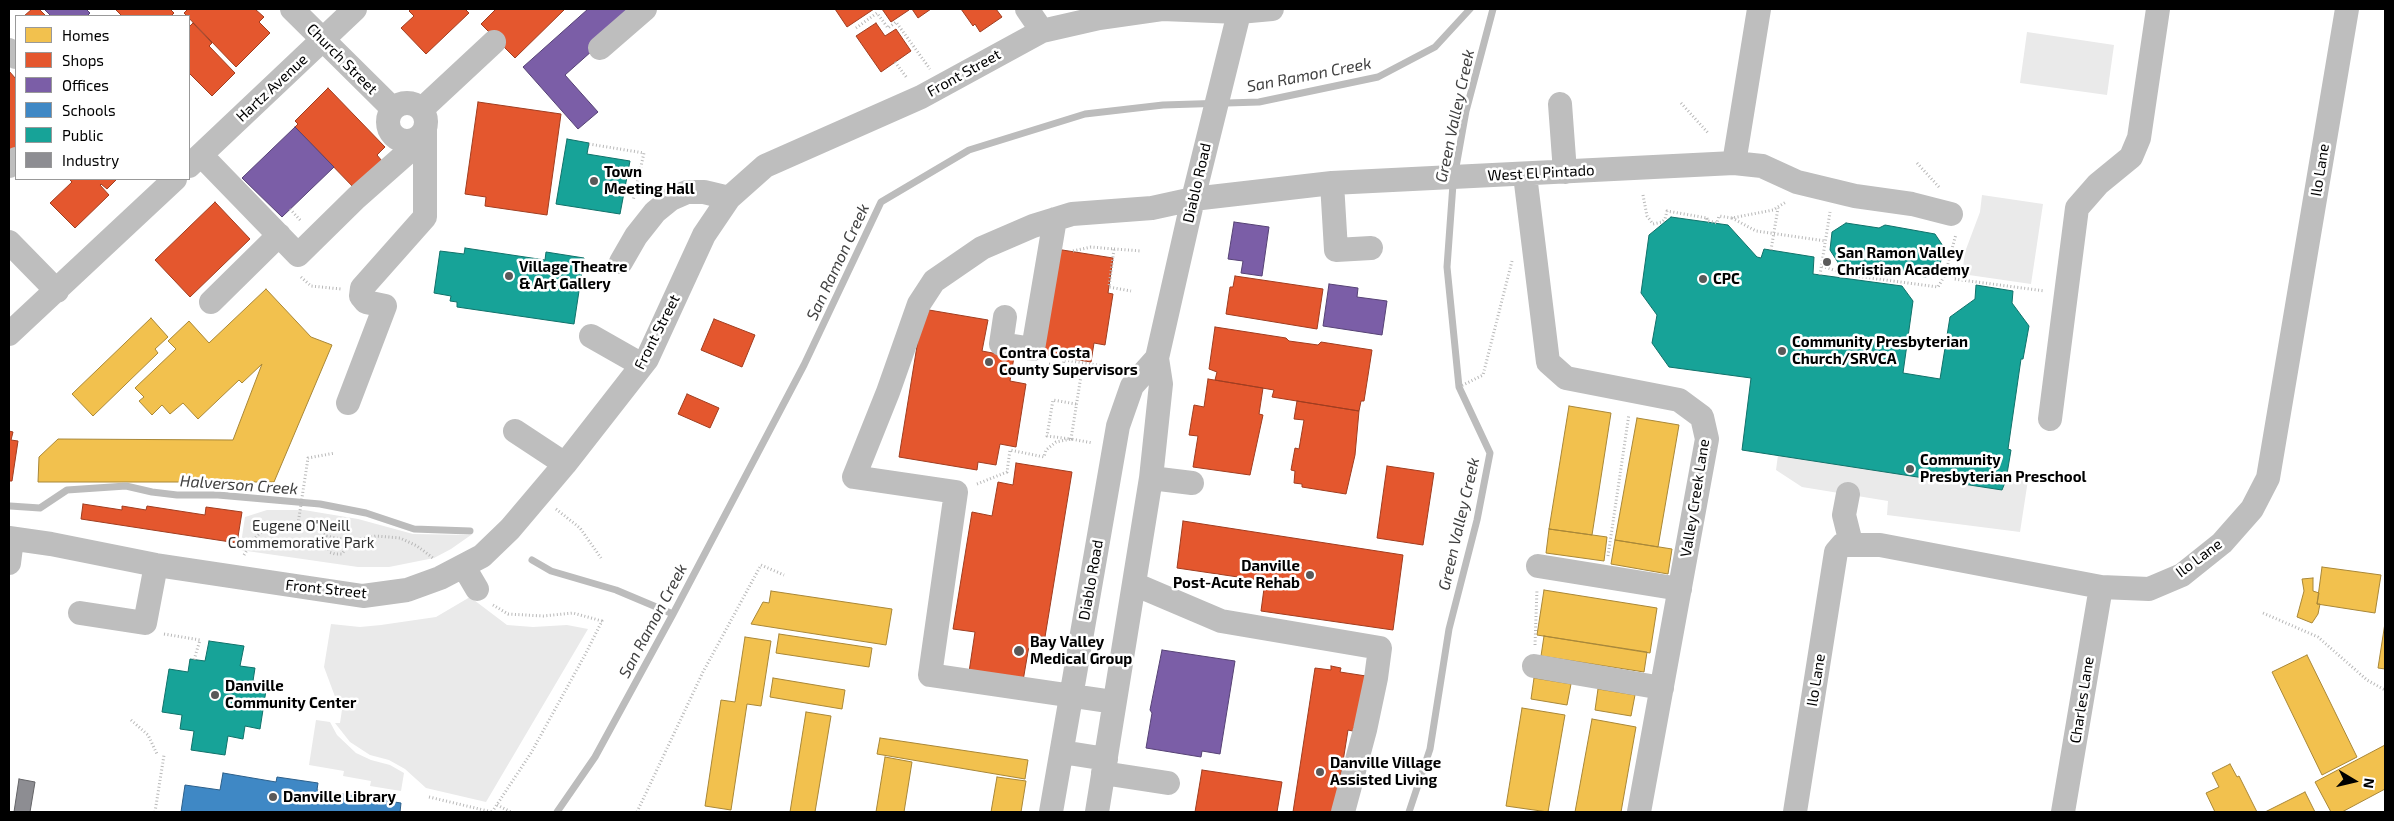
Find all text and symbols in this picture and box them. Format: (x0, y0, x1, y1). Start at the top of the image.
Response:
legend (15, 15, 190, 180)
street label: Church Street (303, 20, 381, 98)
text: Homes (62, 26, 109, 44)
street label: Front Street (924, 45, 1004, 101)
water label: Green Valley Creek (1432, 48, 1478, 184)
street label: Hartz Avenue (232, 50, 312, 126)
text: Shops (62, 51, 104, 69)
water label: San Ramon Creek (1245, 54, 1373, 96)
text: Offices (62, 76, 109, 94)
text: Schools (62, 101, 116, 119)
text: Public (62, 126, 103, 144)
street label: Diablo Road (1179, 141, 1215, 225)
street label: Ilo Lane (2307, 142, 2333, 198)
text: Industry (62, 151, 119, 169)
street label: West El Pintado (1487, 161, 1595, 185)
place label: Town Meeting Hall (604, 163, 695, 198)
marker: Town Meeting Hall (588, 175, 600, 187)
water label: San Ramon Creek (803, 201, 873, 323)
place label: San Ramon Valley Christian Academy (1837, 244, 1970, 279)
marker: San Ramon Valley Christian Academy (1821, 256, 1833, 268)
place label: Village Theatre & Art Gallery (519, 258, 627, 293)
marker: Village Theatre & Art Gallery (503, 270, 515, 282)
place label: CPC (1713, 270, 1740, 288)
marker: CPC (1697, 273, 1709, 285)
street label: Front Street (630, 292, 684, 372)
place label: Community Presbyterian Church/SRVCA (1792, 333, 1968, 368)
place label: Contra Costa County Supervisors (999, 344, 1138, 379)
marker: Community Presbyterian Church/SRVCA (1776, 345, 1788, 357)
marker: Contra Costa County Supervisors (983, 356, 995, 368)
street label: Valley Creek Lane (1677, 438, 1713, 558)
place label: Community Presbyterian Preschool (1920, 451, 2086, 486)
water label: Green Valley Creek (1434, 456, 1484, 592)
marker: Community Presbyterian Preschool (1904, 463, 1916, 475)
water label: Halverson Creek (179, 471, 299, 499)
park label: Eugene O'Neill Commemorative Park (228, 517, 374, 552)
street label: Ilo Lane (2172, 535, 2226, 581)
street label: Diablo Road (1075, 538, 1107, 622)
place label: Danville Post-Acute Rehab (1173, 557, 1300, 592)
water label: San Ramon Creek (615, 561, 691, 681)
marker: Danville Post-Acute Rehab (1304, 569, 1316, 581)
street label: Front Street (284, 576, 368, 602)
place label: Bay Valley Medical Group (1030, 633, 1132, 668)
marker: Bay Valley Medical Group (1012, 644, 1026, 658)
street label: Ilo Lane (1803, 652, 1829, 708)
street label: Charles Lane (2066, 655, 2098, 745)
place label: Danville Community Center (225, 677, 356, 712)
marker: Danville Community Center (209, 689, 221, 701)
place label: Danville Village Assisted Living (1330, 754, 1441, 789)
north arrow (2329, 756, 2379, 806)
marker: Danville Village Assisted Living (1314, 766, 1326, 778)
text: N (2360, 777, 2378, 790)
place label: Danville Library (283, 788, 396, 806)
marker: Danville Library (267, 791, 279, 803)

